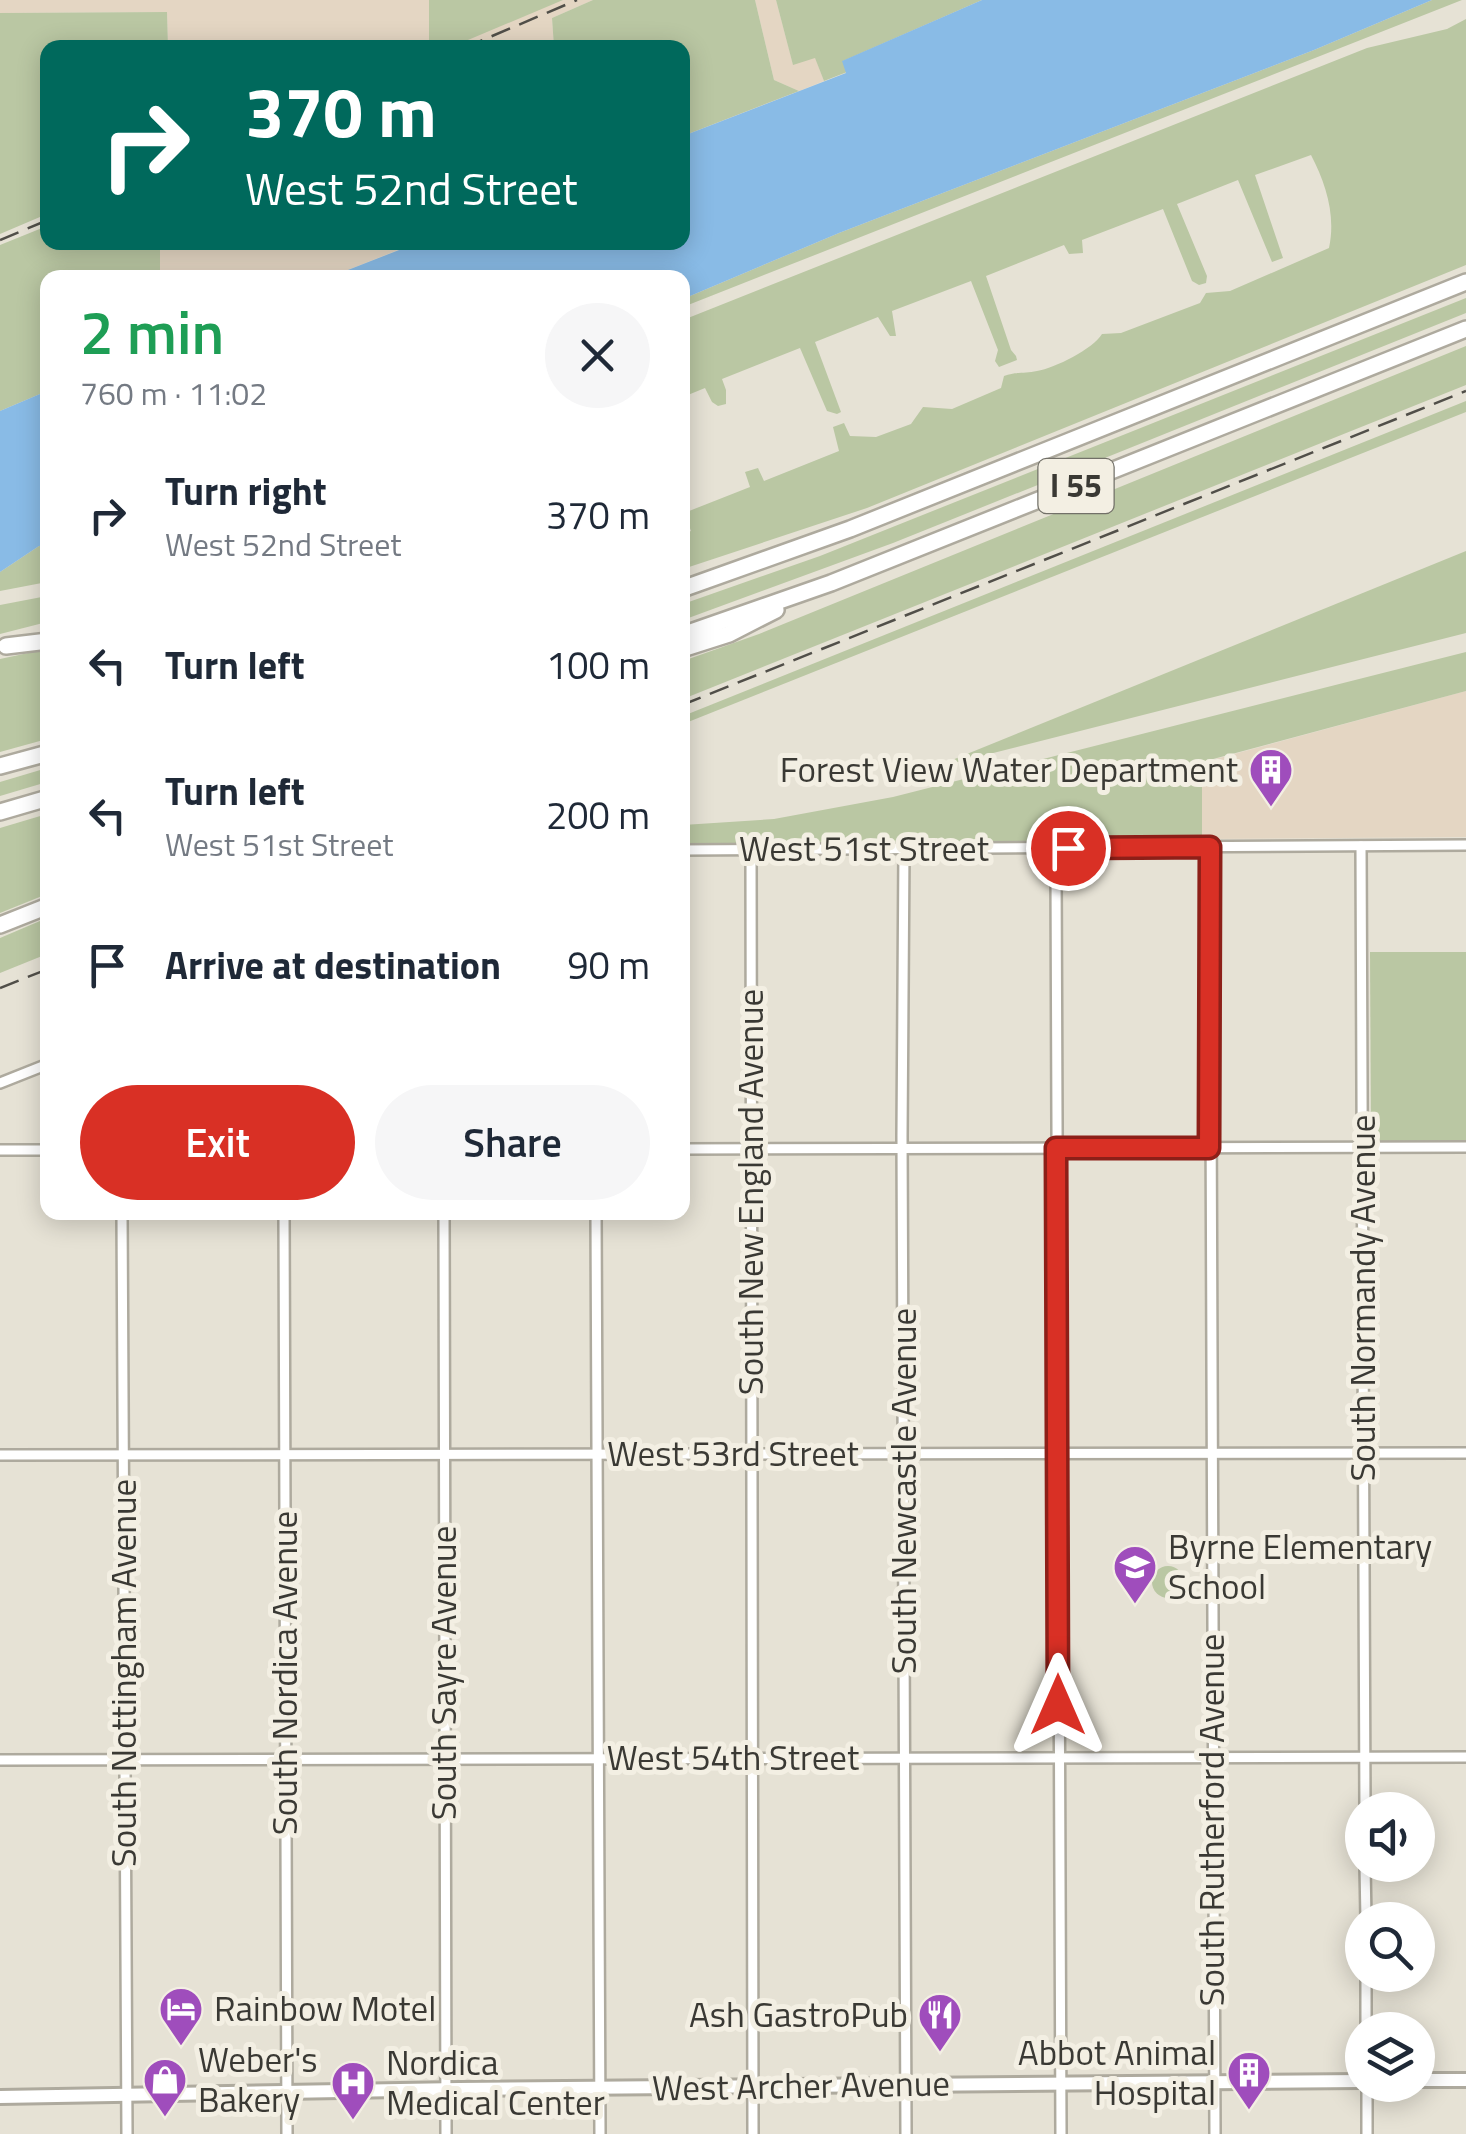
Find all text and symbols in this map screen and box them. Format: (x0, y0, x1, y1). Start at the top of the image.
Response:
text: 370 m (245, 58, 437, 164)
icon: right (80, 80, 210, 210)
text: West 52nd Street (245, 154, 578, 222)
text: 2 min (80, 286, 224, 377)
button: close (545, 303, 650, 408)
text: 760 m · 11:02 (80, 369, 267, 417)
road number: I 55 (1038, 459, 1114, 513)
text: Turn right (165, 462, 327, 520)
text: 370 m (546, 486, 650, 544)
icon: right (80, 488, 135, 543)
text: West 52nd Street (165, 520, 402, 568)
text: Turn left (165, 636, 305, 694)
text: 100 m (546, 636, 650, 694)
icon: left (80, 638, 135, 693)
place label: Forest View Water Department (780, 742, 1238, 796)
building icon: Forest View Water Department (1248, 747, 1294, 808)
text: Turn left (165, 762, 305, 820)
text: 200 m (546, 786, 650, 844)
icon: left (80, 788, 135, 843)
pin (1026, 806, 1111, 891)
text: West 51st Street (165, 820, 394, 868)
street label: West 51st Street (739, 821, 989, 875)
icon: arrive (1041, 821, 1096, 876)
text: Arrive at destination (165, 936, 501, 994)
text: 90 m (567, 936, 650, 994)
icon: arrive (80, 938, 135, 993)
street label: South New England Avenue (723, 989, 777, 1395)
button: Exit (80, 1085, 355, 1200)
button: Share (375, 1085, 650, 1200)
street label: South Normandy Avenue (1335, 1114, 1389, 1482)
street label: South Newcastle Avenue (876, 1308, 930, 1674)
street label: West 53rd Street (607, 1426, 859, 1480)
street label: South Nottingham Avenue (96, 1479, 150, 1867)
street label: South Nordica Avenue (257, 1511, 311, 1835)
place label: Byrne Elementary School (1168, 1519, 1432, 1613)
street label: South Sayre Avenue (416, 1526, 470, 1820)
school or university icon: Byrne Elementary School (1112, 1544, 1158, 1605)
street label: South Rutherford Avenue (1184, 1634, 1238, 2006)
position arrow (1006, 1653, 1110, 1757)
street label: West 54th Street (607, 1730, 859, 1784)
map controls (1345, 1792, 1435, 2102)
button: sound (1345, 1792, 1435, 1882)
button: search (1345, 1902, 1435, 1992)
place label: Rainbow Motel (214, 1981, 436, 2035)
hotel icon: Rainbow Motel (158, 1986, 204, 2047)
place label: Ash GastroPub (689, 1987, 908, 2041)
restaurant icon: Ash GastroPub (917, 1992, 963, 2053)
button: layers (1345, 2012, 1435, 2102)
place label: Abbot Animal Hospital (1018, 2025, 1216, 2119)
place label: Weber's Bakery (198, 2032, 318, 2126)
place label: Nordica Medical Center (386, 2035, 605, 2129)
building icon: Abbot Animal Hospital (1226, 2050, 1272, 2111)
street label: West Archer Avenue (652, 2055, 950, 2115)
shop icon: Weber's Bakery (142, 2057, 188, 2118)
hospital icon: Nordica Medical Center (330, 2060, 376, 2121)

